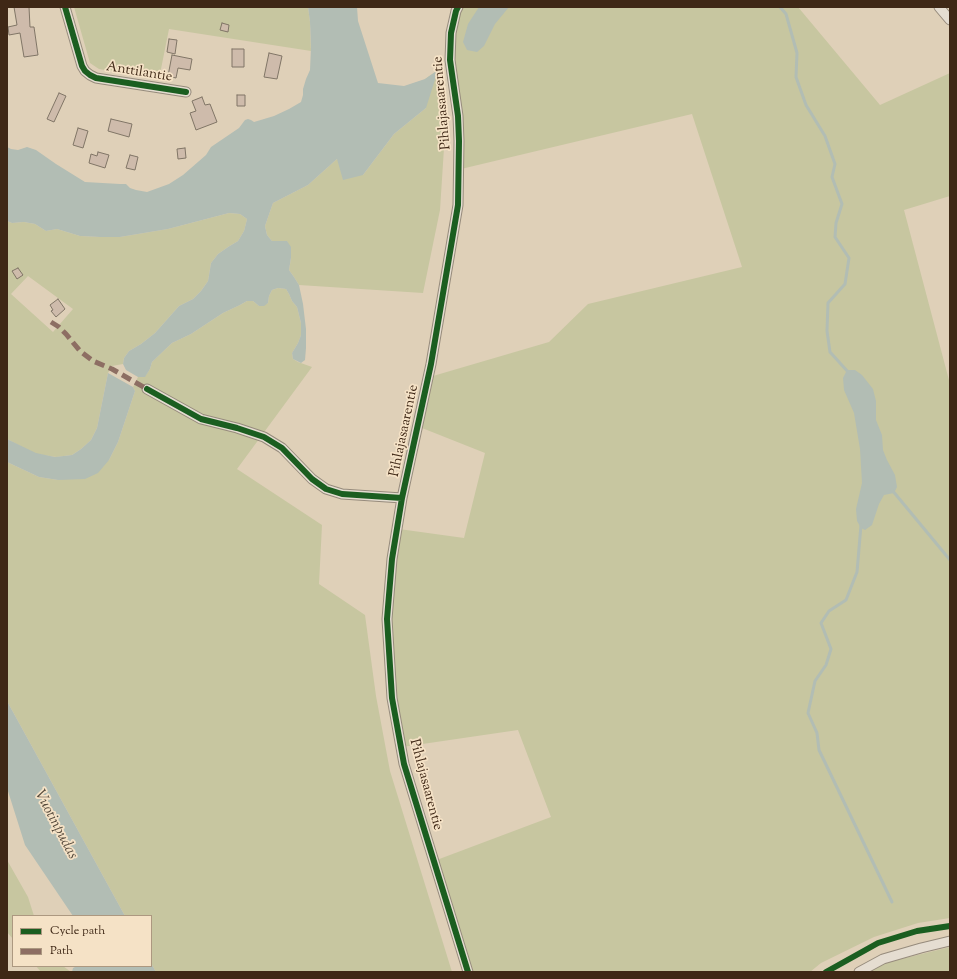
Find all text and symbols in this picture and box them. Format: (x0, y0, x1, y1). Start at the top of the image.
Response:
street label: Pihlajasaarentie (431, 56, 455, 150)
street label: Anttilantie (105, 59, 173, 87)
street label: Pihlajasaarentie (387, 383, 423, 479)
street label: Pihlajasaarentie (405, 738, 445, 832)
water label: Vuotinpudas (29, 787, 81, 863)
legend (12, 915, 152, 967)
text: Cycle path (50, 922, 105, 940)
text: Path (50, 942, 73, 960)

